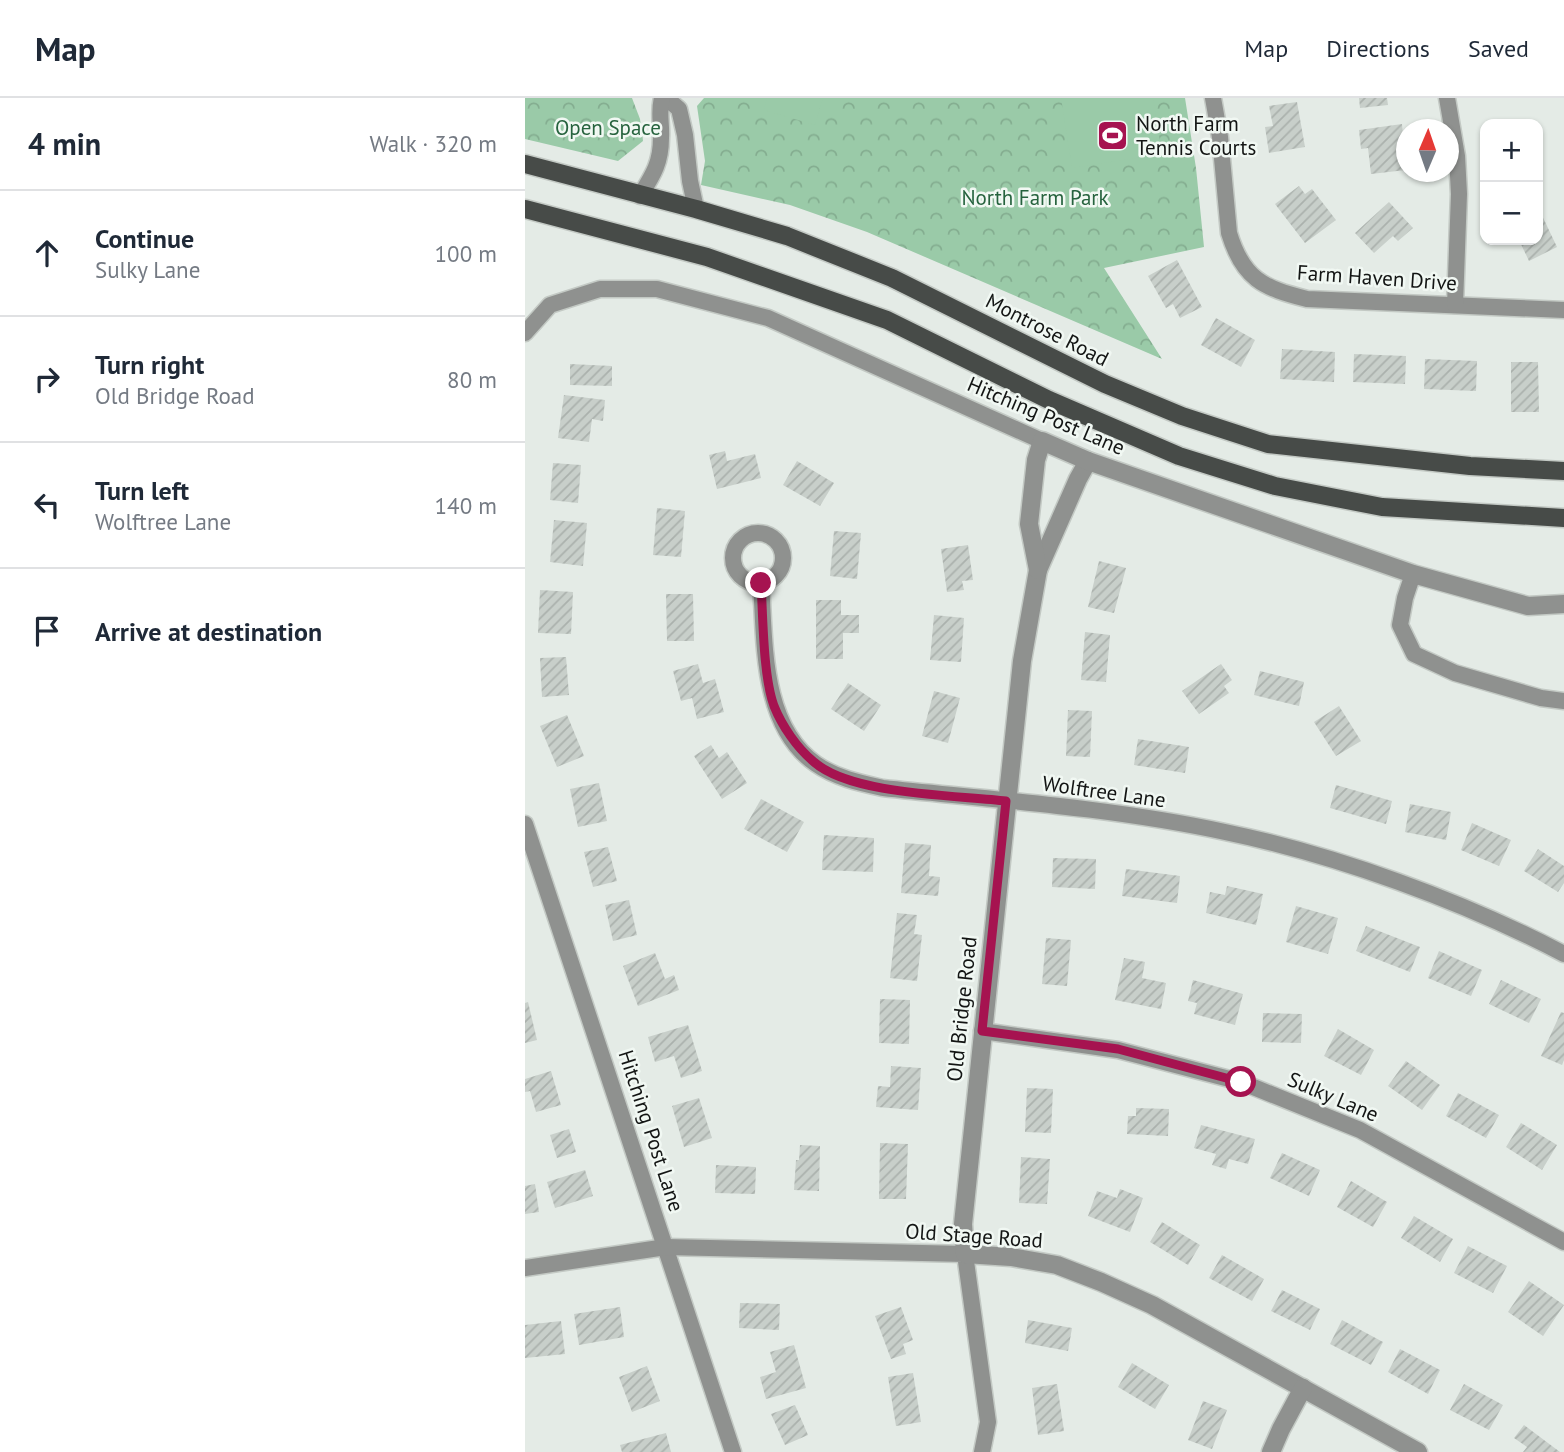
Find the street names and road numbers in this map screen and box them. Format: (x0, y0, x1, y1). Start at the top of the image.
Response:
street label: Farm Haven Drive (1296, 258, 1458, 297)
street label: Montrose Road (981, 287, 1113, 372)
street label: Hitching Post Lane (963, 370, 1129, 461)
street label: Wolftree Lane (1041, 769, 1167, 814)
street label: Old Bridge Road (940, 935, 983, 1083)
street label: Hitching Post Lane (613, 1047, 690, 1215)
street label: Sulky Lane (1284, 1065, 1383, 1128)
street label: Old Stage Road (904, 1217, 1044, 1254)

